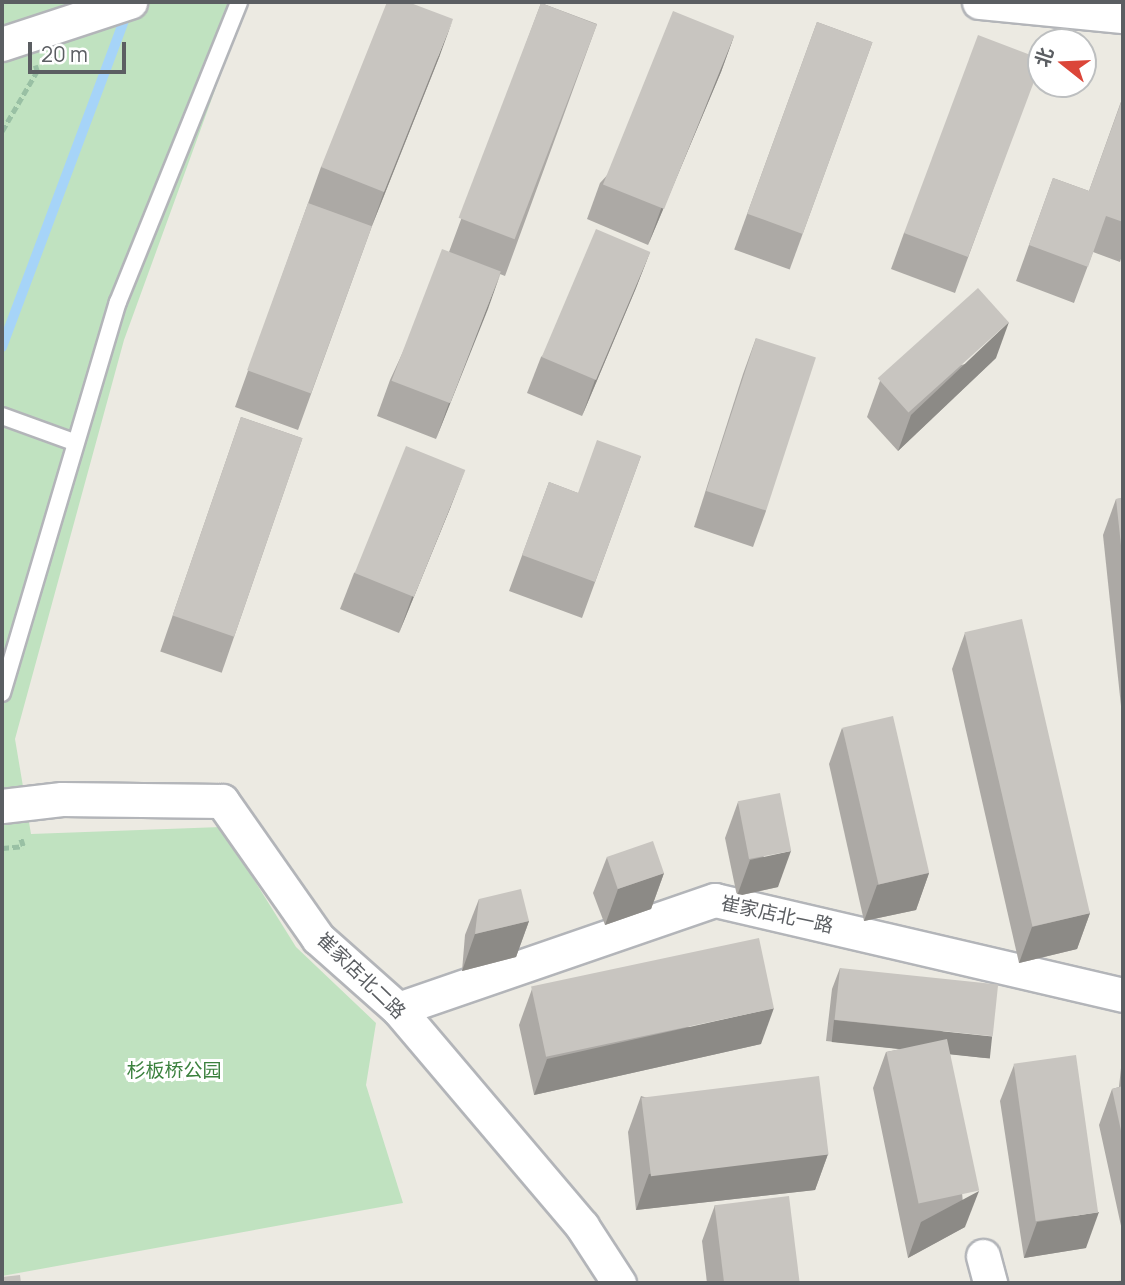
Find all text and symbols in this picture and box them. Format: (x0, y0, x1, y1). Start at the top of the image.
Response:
scale bar (32, 28, 130, 72)
north arrow (1027, 28, 1097, 98)
text: 20 m (41, 40, 88, 68)
text: 北 (1029, 44, 1059, 70)
street label: 崔家店北一路 (719, 892, 835, 938)
street label: 崔家店北二路 (312, 928, 410, 1024)
park label: 杉板桥公园 (127, 1060, 221, 1082)

